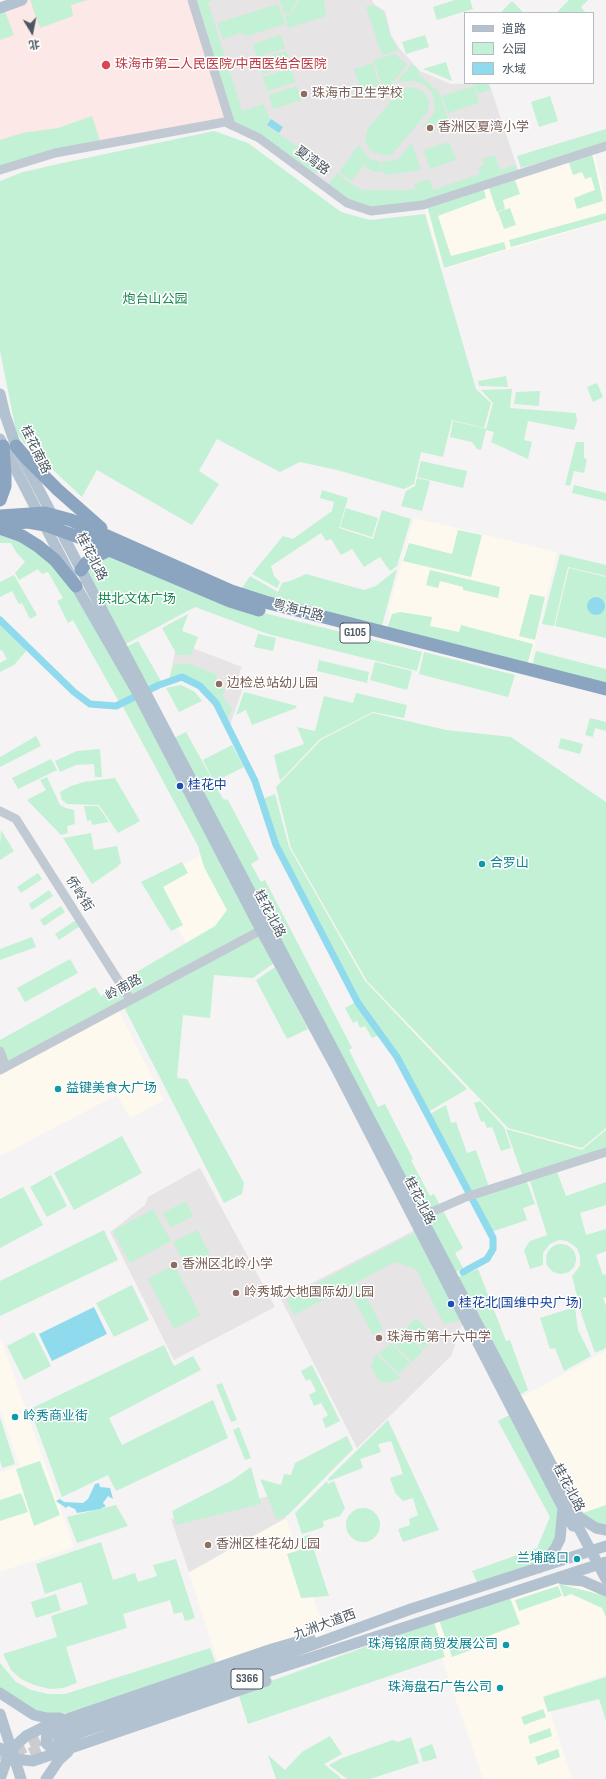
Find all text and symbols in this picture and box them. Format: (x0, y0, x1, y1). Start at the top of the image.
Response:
north arrow (12, 12, 52, 52)
legend (464, 12, 594, 84)
text: 道路 (502, 22, 526, 37)
text: 北 (28, 37, 41, 52)
text: 公园 (502, 42, 526, 57)
place label: 珠海市第二人民医院/中西医结合医院 (115, 57, 327, 73)
marker: 珠海市第二人民医院/中西医结合医院 (100, 59, 112, 71)
text: 水域 (502, 62, 526, 77)
place label: 珠海市卫生学校 (312, 86, 403, 102)
marker: 珠海市卫生学校 (299, 89, 309, 99)
place label: 香洲区夏湾小学 (438, 120, 529, 136)
marker: 香洲区夏湾小学 (425, 123, 435, 133)
street label: 夏湾路 (292, 143, 332, 179)
park label: 炮台山公园 (123, 292, 187, 308)
street label: 桂花南路 (17, 423, 53, 477)
street label: 桂花北路 (72, 530, 110, 584)
park label: 拱北文体广场 (98, 592, 176, 608)
street label: 粤海中路 (271, 597, 325, 625)
road number: G105 (340, 623, 370, 643)
place label: 边检总站幼儿园 (227, 676, 318, 692)
marker: 边检总站幼儿园 (214, 679, 224, 689)
place label: 桂花中 (188, 778, 227, 794)
marker: 桂花中 (175, 781, 185, 791)
place label: 合罗山 (490, 856, 529, 872)
marker: 合罗山 (477, 859, 487, 869)
street label: 侨岭街 (62, 873, 96, 915)
street label: 桂花北路 (250, 887, 288, 941)
street label: 岭南路 (103, 972, 145, 1004)
place label: 益键美食大广场 (66, 1081, 157, 1097)
marker: 益键美食大广场 (53, 1084, 63, 1094)
street label: 桂花北路 (400, 1174, 438, 1228)
place label: 香洲区北岭小学 (182, 1257, 273, 1273)
marker: 香洲区北岭小学 (169, 1260, 179, 1270)
place label: 岭秀城大地国际幼儿园 (244, 1285, 374, 1301)
marker: 岭秀城大地国际幼儿园 (231, 1288, 241, 1298)
place label: 桂花北(国维中央广场) (459, 1296, 582, 1312)
marker: 桂花北(国维中央广场) (446, 1299, 456, 1309)
place label: 珠海市第十六中学 (387, 1330, 491, 1346)
marker: 珠海市第十六中学 (374, 1333, 384, 1343)
place label: 岭秀商业街 (23, 1409, 88, 1425)
marker: 岭秀商业街 (10, 1412, 20, 1422)
street label: 桂花北路 (549, 1461, 587, 1515)
place label: 香洲区桂花幼儿园 (216, 1537, 320, 1553)
marker: 香洲区桂花幼儿园 (203, 1540, 213, 1550)
place label: 兰埔路口 (517, 1551, 569, 1567)
marker: 兰埔路口 (572, 1554, 582, 1564)
street label: 九洲大道西 (292, 1607, 358, 1643)
place label: 珠海铭原商贸发展公司 (368, 1637, 498, 1653)
marker: 珠海铭原商贸发展公司 (501, 1640, 511, 1650)
road number: S366 (231, 1669, 263, 1689)
place label: 珠海盘石广告公司 (388, 1680, 492, 1696)
marker: 珠海盘石广告公司 (495, 1683, 505, 1693)

